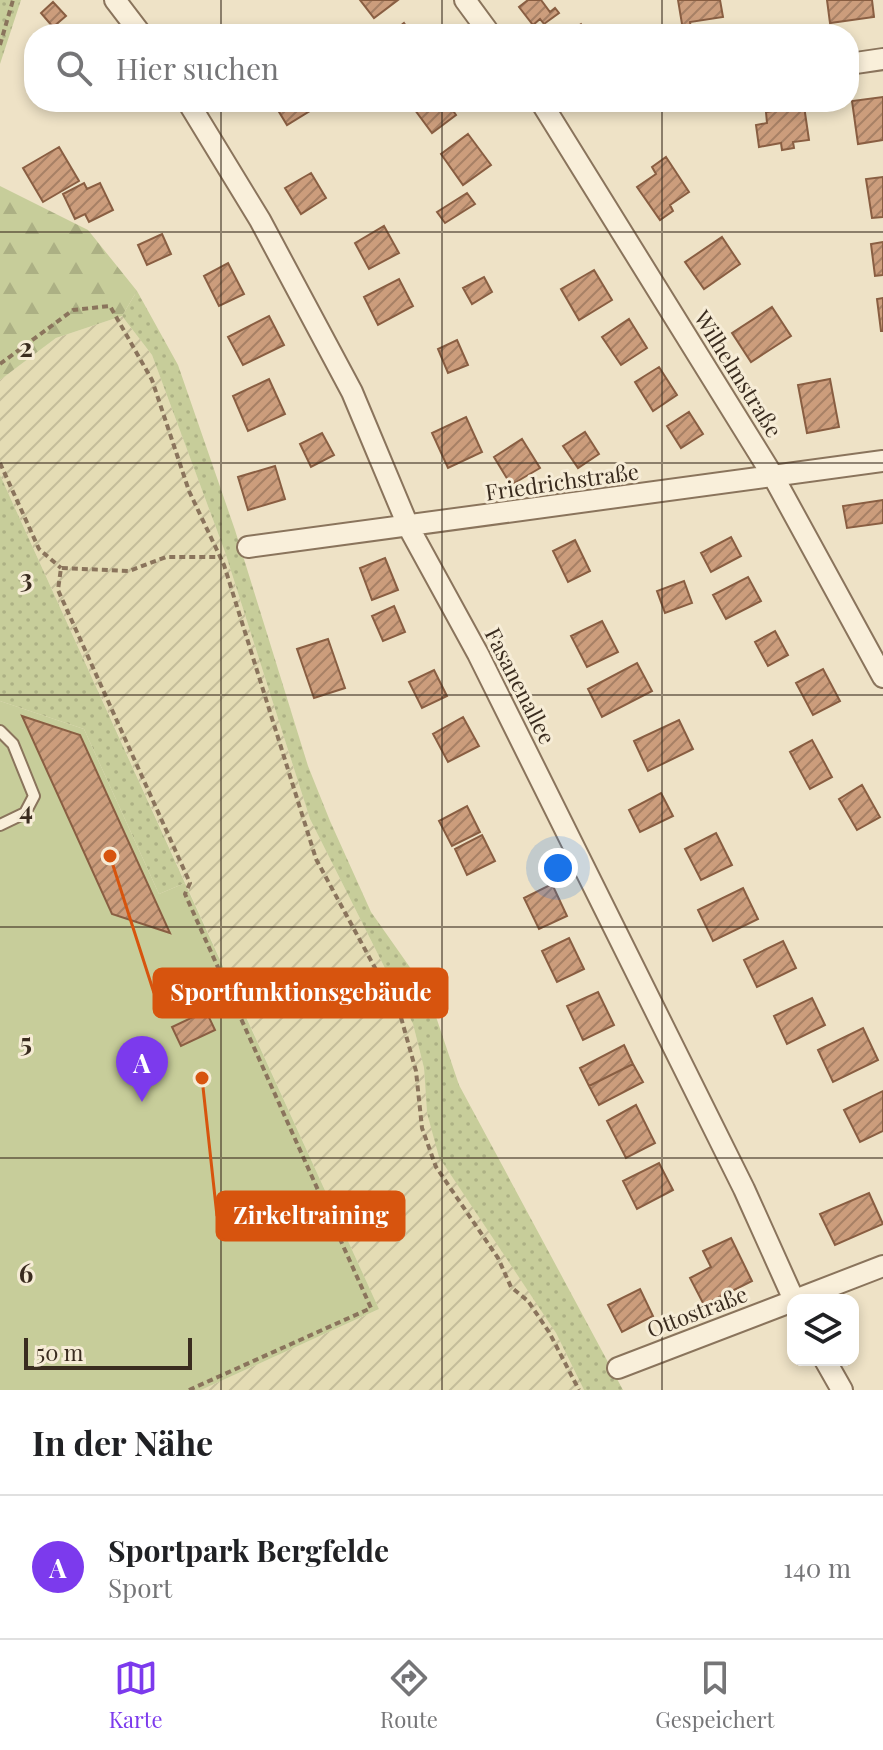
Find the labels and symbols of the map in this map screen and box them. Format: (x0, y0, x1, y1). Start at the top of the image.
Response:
street label: Wilhelmstraße (687, 303, 790, 443)
text: 2 (19, 329, 33, 364)
street label: Friedrichstraße (483, 455, 641, 507)
text: 3 (20, 560, 32, 595)
street label: Fasanenallee (479, 622, 563, 749)
text: 4 (19, 792, 33, 827)
your location (538, 848, 578, 888)
callout: Sportfunktionsgebäude (154, 969, 447, 1017)
text: Sportfunktionsgebäude (170, 975, 432, 1007)
text: 5 (20, 1024, 32, 1059)
pin: A (116, 1036, 168, 1102)
callout: Zirkeltraining (217, 1192, 404, 1240)
text: Zirkeltraining (233, 1198, 389, 1230)
text: 6 (19, 1255, 33, 1290)
street label: Ottostraße (642, 1278, 751, 1344)
scale bar (24, 1334, 192, 1370)

